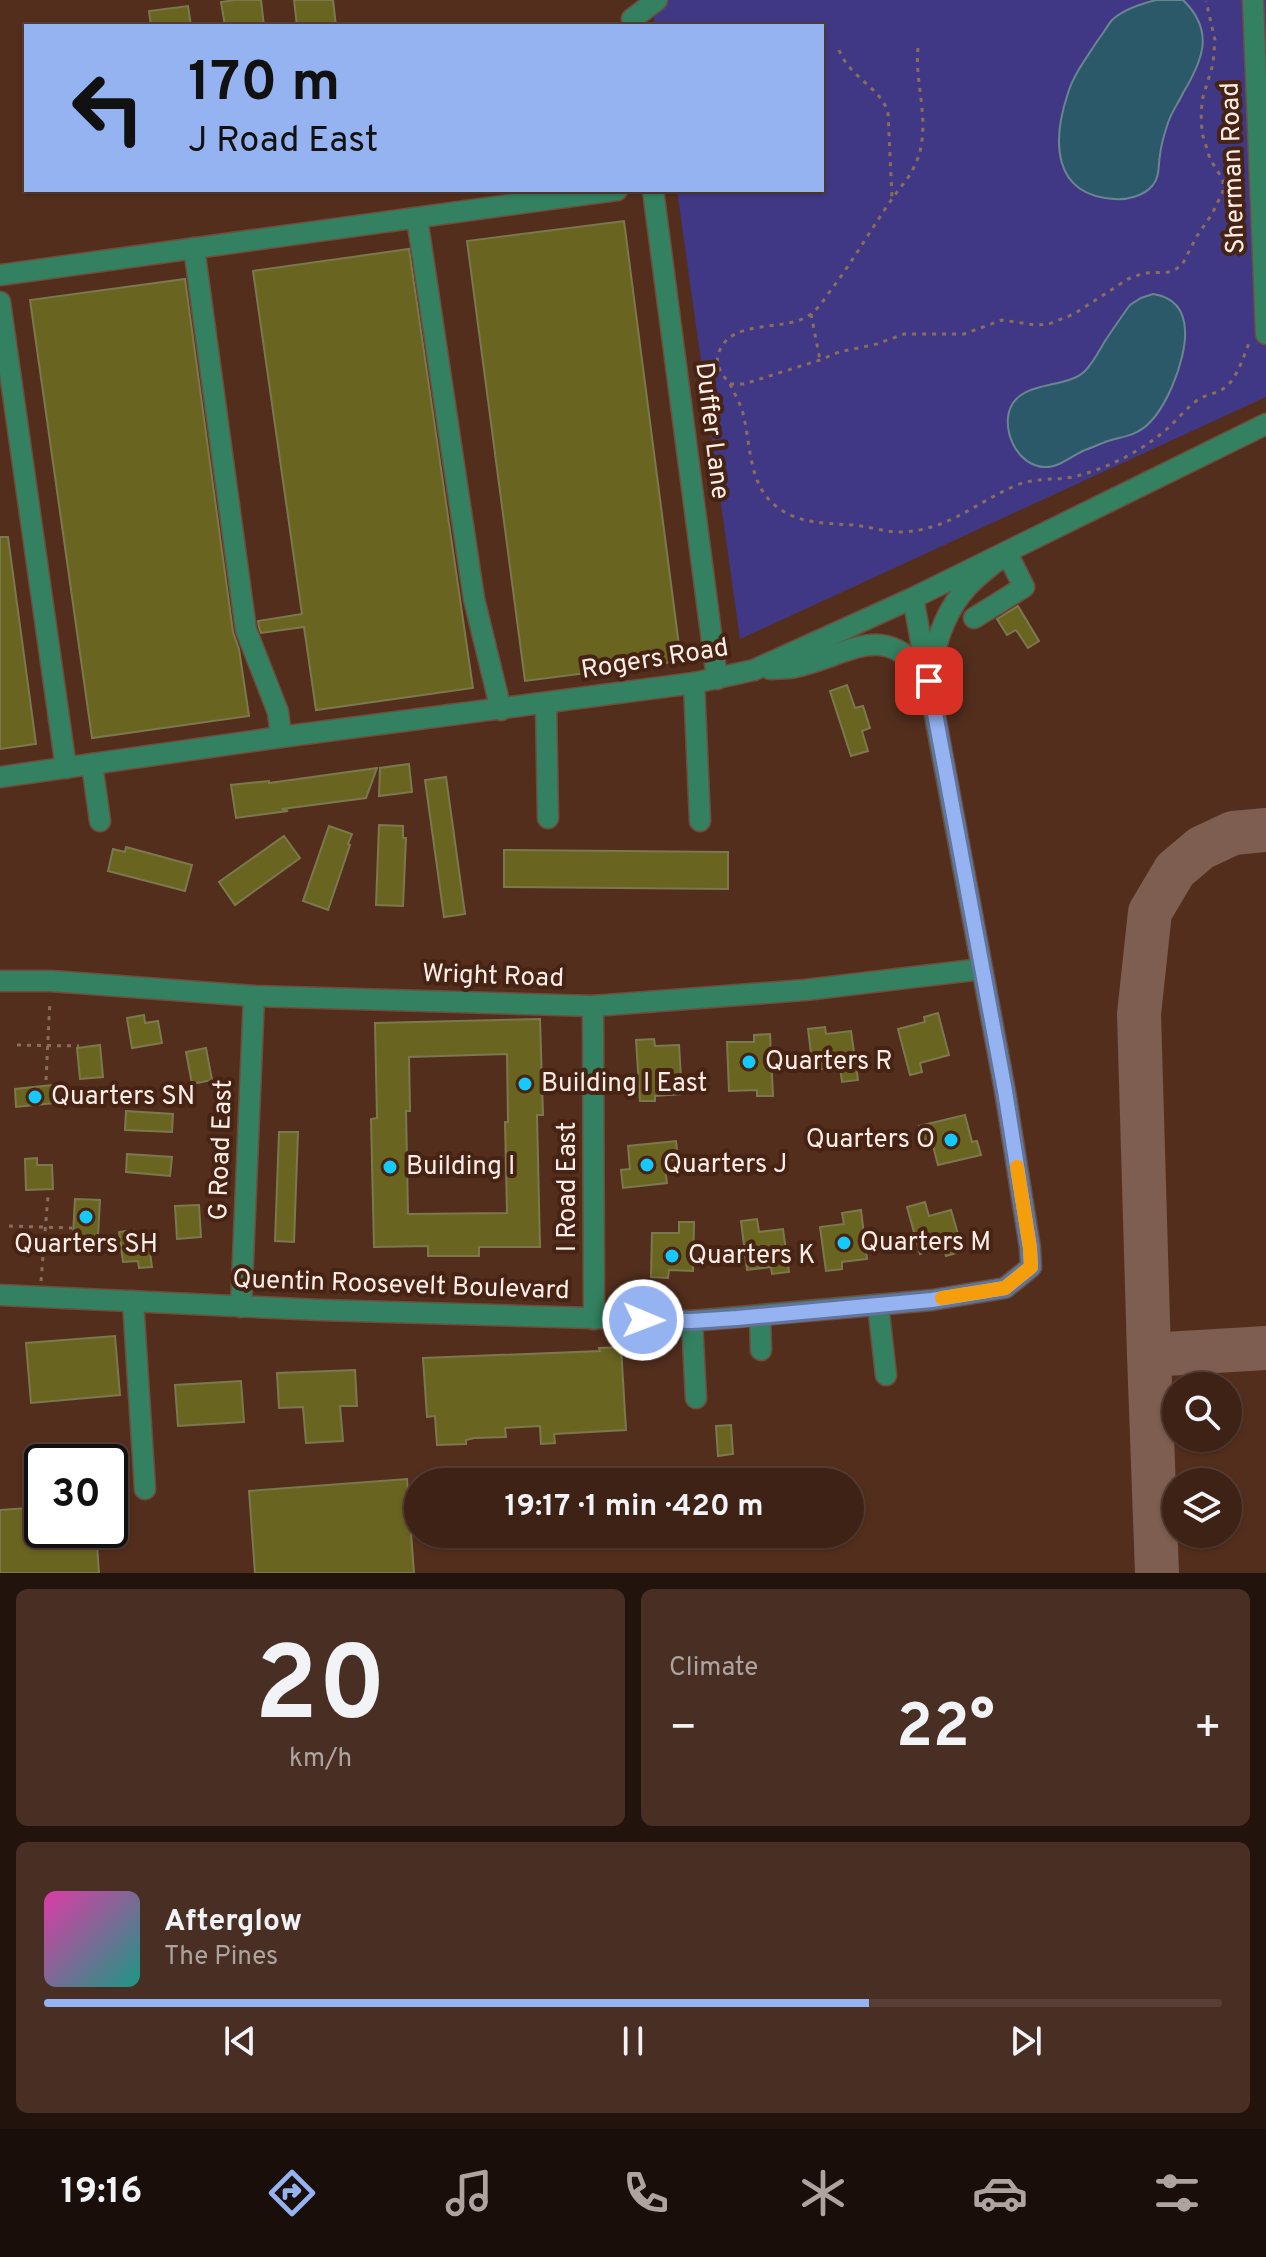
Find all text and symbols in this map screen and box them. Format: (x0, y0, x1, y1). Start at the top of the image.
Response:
text: 170 m (188, 50, 340, 120)
icon: left (56, 56, 160, 160)
street label: Sherman Road (1215, 81, 1253, 255)
text: J Road East (188, 119, 378, 165)
street label: Duffer Lane (686, 361, 736, 501)
street label: Rogers Road (579, 632, 731, 688)
pin (895, 647, 963, 715)
icon: arrive (907, 659, 951, 703)
street label: Wright Road (421, 958, 565, 996)
place label: Quarters R (765, 1046, 893, 1079)
marker: Quarters R (740, 1053, 758, 1071)
place label: Building I East (541, 1068, 707, 1101)
marker: Building I East (516, 1075, 534, 1093)
street label: G Road East (203, 1079, 241, 1221)
place label: Quarters SN (51, 1081, 195, 1114)
marker: Quarters SN (26, 1088, 44, 1106)
street label: I Road East (552, 1122, 585, 1252)
place label: Quarters O (806, 1124, 935, 1157)
marker: Quarters O (942, 1131, 960, 1149)
place label: Quarters J (663, 1149, 788, 1182)
place label: Building I (406, 1151, 515, 1184)
marker: Quarters J (638, 1156, 656, 1174)
marker: Building I (381, 1158, 399, 1176)
marker: Quarters SH (77, 1208, 95, 1226)
place label: Quarters M (860, 1227, 991, 1260)
place label: Quarters SH (14, 1229, 158, 1262)
marker: Quarters M (835, 1234, 853, 1252)
place label: Quarters K (688, 1240, 815, 1273)
marker: Quarters K (663, 1247, 681, 1265)
street label: Quentin Roosevelt Boulevard (232, 1264, 570, 1308)
position arrow (601, 1278, 685, 1362)
map controls (1162, 1372, 1242, 1548)
button: search (1162, 1372, 1242, 1452)
speed limit sign: 30 (24, 1444, 128, 1548)
button: layers (1162, 1468, 1242, 1548)
text: 19:17 · 1 min · 420 m (505, 1489, 763, 1526)
text: 20 (255, 1625, 386, 1757)
text: Climate (669, 1652, 758, 1685)
text: 22° (896, 1692, 995, 1768)
text: − (669, 1702, 697, 1758)
text: + (1194, 1702, 1222, 1758)
text: km/h (289, 1743, 352, 1776)
text: Afterglow (164, 1904, 302, 1941)
text: The Pines (164, 1941, 278, 1974)
icon: previous (218, 2019, 262, 2063)
icon: pause (611, 2019, 655, 2063)
icon: next (1004, 2019, 1048, 2063)
icon: directions (264, 2165, 320, 2221)
icon: music (441, 2165, 497, 2221)
icon: phone (618, 2165, 674, 2221)
icon: climate (795, 2165, 851, 2221)
icon: car (972, 2165, 1028, 2221)
icon: filters (1149, 2165, 1205, 2221)
text: 19:16 (61, 2170, 142, 2216)

